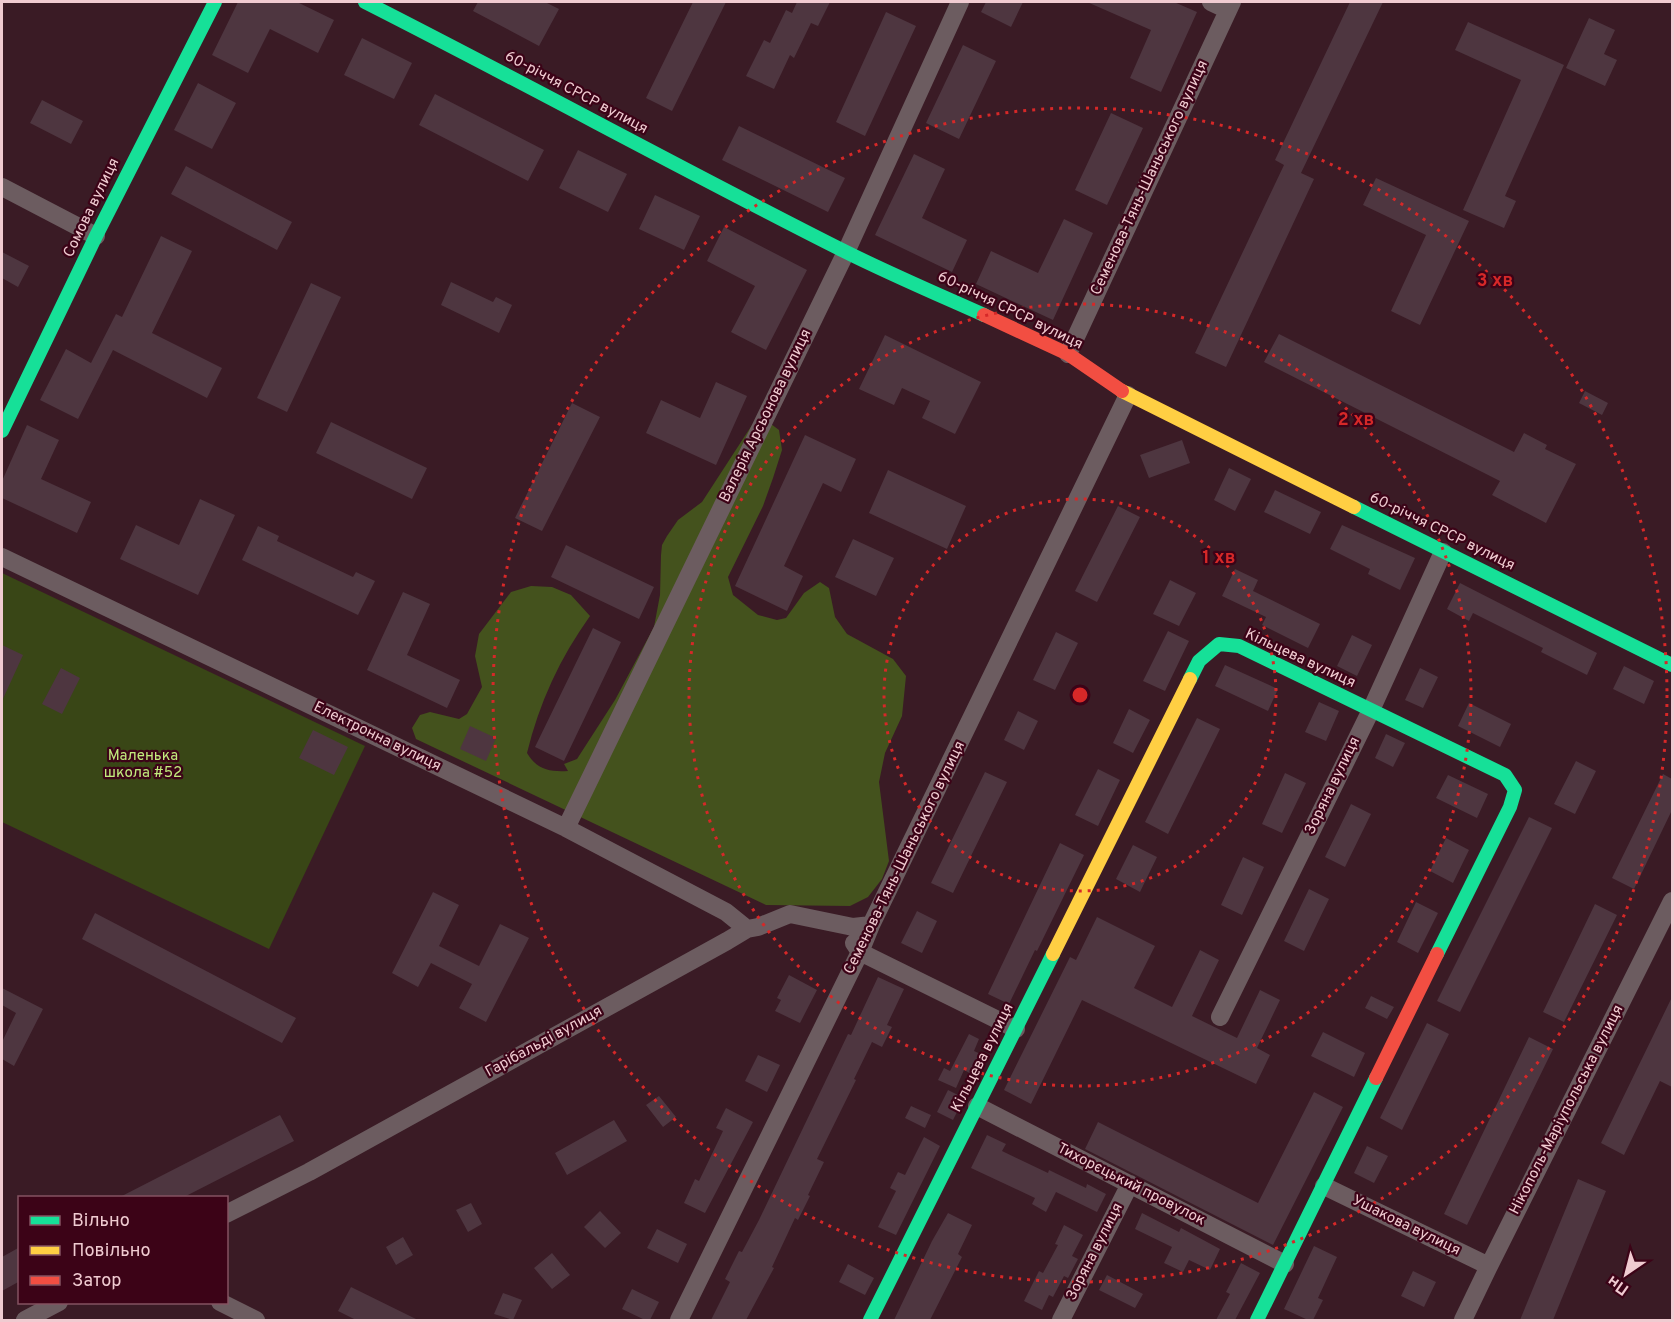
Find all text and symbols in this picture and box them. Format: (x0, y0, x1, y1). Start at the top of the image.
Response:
street label: 60-річчя СРСР вулиця (501, 47, 651, 139)
street label: Семенова-Тянь-Шаньського вулиця (1087, 57, 1213, 299)
street label: Сомова вулиця (60, 155, 124, 261)
street label: 60-річчя СРСР вулиця (934, 268, 1086, 354)
text: 3 хв (1477, 270, 1513, 293)
street label: Валерія Арсьонова вулиця (716, 326, 816, 506)
text: 2 хв (1338, 409, 1374, 432)
street label: 60-річчя СРСР вулиця (1366, 489, 1518, 575)
text: 1 хв (1203, 547, 1235, 570)
street label: Кільцева вулиця (1242, 625, 1358, 693)
centre of rings (1070, 685, 1090, 705)
street label: Електронна вулиця (310, 698, 444, 776)
street label: Зоряна вулиця (1301, 734, 1365, 838)
street label: Семенова-Тянь-Шаньського вулиця (840, 738, 970, 978)
park label: Маленька школа #52 (104, 747, 182, 783)
street label: Кільцева вулиця (947, 1000, 1019, 1116)
street label: Гарібальді вулиця (482, 1002, 606, 1082)
street label: Нікополь-Маріупольська вулиця (1506, 1002, 1628, 1218)
street label: Тихорєцький провулок (1054, 1139, 1208, 1231)
street label: Ушакова вулиця (1349, 1192, 1463, 1260)
legend (18, 1196, 228, 1304)
street label: Зоряна вулиця (1062, 1200, 1128, 1304)
text: Вільно (72, 1210, 130, 1233)
text: Повільно (72, 1240, 151, 1263)
north arrow (1596, 1244, 1656, 1304)
text: Затор (72, 1270, 121, 1293)
text: Пн (1604, 1270, 1633, 1299)

